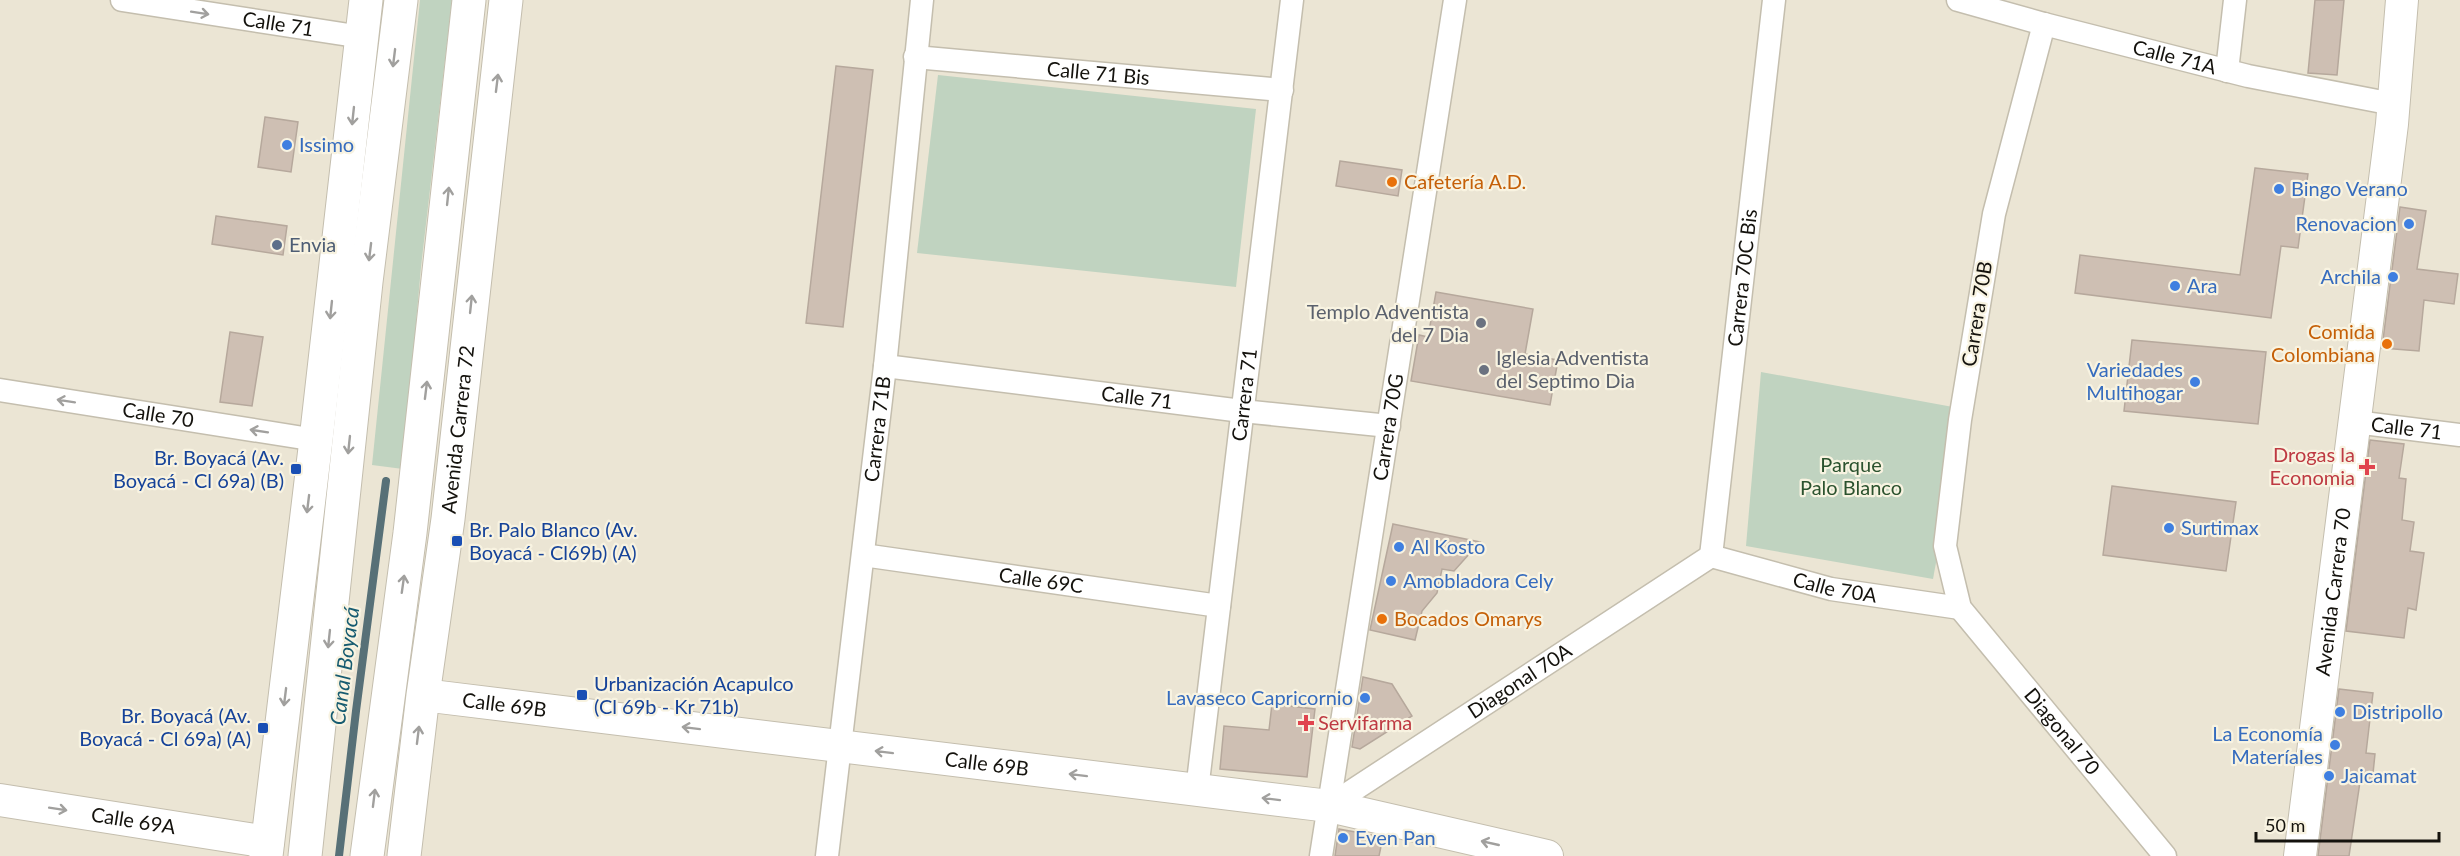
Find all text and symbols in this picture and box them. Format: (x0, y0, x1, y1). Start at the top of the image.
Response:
street label: Calle 71 (241, 6, 316, 40)
one-way arrow (190, 8, 210, 19)
street label: Calle 71A (2131, 34, 2219, 79)
one-way arrow (388, 48, 399, 67)
street label: Calle 71 Bis (1046, 56, 1151, 89)
one-way arrow (491, 74, 502, 94)
one-way arrow (347, 106, 358, 126)
place label: Issimo (299, 132, 354, 156)
marker: Issimo (280, 138, 294, 152)
place label: Cafetería A.D. (1404, 169, 1526, 193)
marker: Cafetería A.D. (1385, 175, 1399, 189)
place label: Bingo Verano (2291, 176, 2408, 200)
marker: Bingo Verano (2272, 182, 2286, 196)
one-way arrow (442, 187, 453, 207)
street label: Carrera 70C Bis (1722, 208, 1761, 348)
place label: Renovacion (2295, 211, 2397, 235)
marker: Renovacion (2402, 217, 2416, 231)
place label: Envia (289, 232, 336, 256)
marker: Envia (270, 238, 284, 252)
one-way arrow (364, 241, 375, 261)
street label: Carrera 70B (1956, 259, 1996, 368)
place label: Archila (2320, 264, 2381, 288)
marker: Archila (2386, 270, 2400, 284)
place label: Ara (2187, 273, 2218, 297)
marker: Ara (2168, 279, 2182, 293)
one-way arrow (466, 294, 477, 314)
place label: Templo Adventista del 7 Dia (1307, 299, 1469, 346)
one-way arrow (325, 300, 336, 320)
marker: Templo Adventista del 7 Dia (1474, 316, 1488, 330)
place label: Comida Colombiana (2271, 319, 2375, 366)
marker: Comida Colombiana (2380, 337, 2394, 351)
street label: Avenida Carrera 72 (436, 344, 478, 515)
place label: Iglesia Adventista del Septimo Dia (1496, 345, 1649, 392)
street label: Carrera 71 (1226, 347, 1261, 443)
place label: Variedades Multihogar (2086, 357, 2184, 404)
marker: Iglesia Adventista del Septimo Dia (1477, 363, 1491, 377)
street label: Carrera 70G (1367, 372, 1407, 482)
street label: Carrera 71B (858, 375, 895, 483)
marker: Variedades Multihogar (2188, 375, 2202, 389)
street label: Calle 71 (1100, 380, 1174, 413)
one-way arrow (421, 381, 432, 401)
one-way arrow (57, 395, 76, 406)
street label: Calle 70 (121, 397, 195, 431)
street label: Calle 71 (2370, 411, 2444, 444)
one-way arrow (249, 425, 269, 436)
one-way arrow (343, 435, 354, 455)
place label: Drogas la Economia (2270, 442, 2355, 489)
place label: Br. Boyacá (Av. Boyacá - Cl 69a) (B) (113, 445, 284, 492)
park label: Parque Palo Blanco (1800, 452, 1902, 499)
marker: Drogas la Economia (2360, 460, 2374, 474)
marker: Br. Boyacá (Av. Boyacá - Cl 69a) (B) (289, 462, 303, 476)
one-way arrow (303, 493, 314, 513)
street label: Avenida Carrera 70 (2310, 507, 2355, 677)
place label: Surtimax (2181, 515, 2259, 539)
place label: Br. Palo Blanco (Av. Boyacá - Cl69b) (A) (469, 517, 638, 564)
marker: Surtimax (2162, 521, 2176, 535)
marker: Br. Palo Blanco (Av. Boyacá - Cl69b) (A) (450, 534, 464, 548)
place label: Al Kosto (1411, 534, 1485, 558)
marker: Al Kosto (1392, 540, 1406, 554)
street label: Calle 69C (998, 562, 1085, 597)
street label: Calle 70A (1790, 566, 1879, 607)
place label: Amobladora Cely (1403, 568, 1554, 592)
one-way arrow (397, 574, 408, 594)
marker: Amobladora Cely (1384, 574, 1398, 588)
water label: Canal Boyacá (324, 605, 363, 726)
place label: Bocados Omarys (1394, 606, 1542, 630)
marker: Bocados Omarys (1375, 612, 1389, 626)
one-way arrow (323, 629, 334, 649)
street label: Diagonal 70A (1463, 637, 1576, 723)
place label: Urbanización Acapulco (Cl 69b - Kr 71b) (594, 671, 794, 718)
street label: Diagonal 70 (2020, 682, 2106, 779)
place label: Lavaseco Capricornio (1166, 685, 1353, 709)
one-way arrow (279, 687, 290, 707)
street label: Calle 69B (461, 687, 548, 721)
marker: Urbanización Acapulco (Cl 69b - Kr 71b) (575, 688, 589, 702)
marker: Lavaseco Capricornio (1358, 691, 1372, 705)
place label: Distripollo (2352, 699, 2443, 723)
place label: Br. Boyacá (Av. Boyacá - Cl 69a) (A) (79, 703, 251, 750)
marker: Distripollo (2333, 705, 2347, 719)
place label: Servifarma (1318, 710, 1412, 734)
marker: Servifarma (1299, 716, 1313, 730)
marker: Br. Boyacá (Av. Boyacá - Cl 69a) (A) (256, 721, 270, 735)
place label: La Economía Materíales (2212, 721, 2323, 768)
one-way arrow (681, 722, 701, 733)
one-way arrow (413, 726, 424, 746)
marker: La Economía Materíales (2328, 738, 2342, 752)
one-way arrow (875, 746, 895, 757)
street label: Calle 69B (943, 746, 1030, 780)
place label: Jaicamat (2341, 763, 2417, 787)
marker: Jaicamat (2322, 769, 2336, 783)
one-way arrow (1068, 770, 1088, 781)
one-way arrow (368, 788, 379, 808)
one-way arrow (1262, 793, 1282, 804)
street label: Calle 69A (90, 801, 178, 838)
one-way arrow (47, 804, 67, 815)
scale bar (2256, 805, 2439, 843)
text: 50 m (2265, 814, 2305, 836)
place label: Even Pan (1355, 825, 1436, 849)
marker: Even Pan (1336, 831, 1350, 845)
one-way arrow (1481, 837, 1501, 848)

